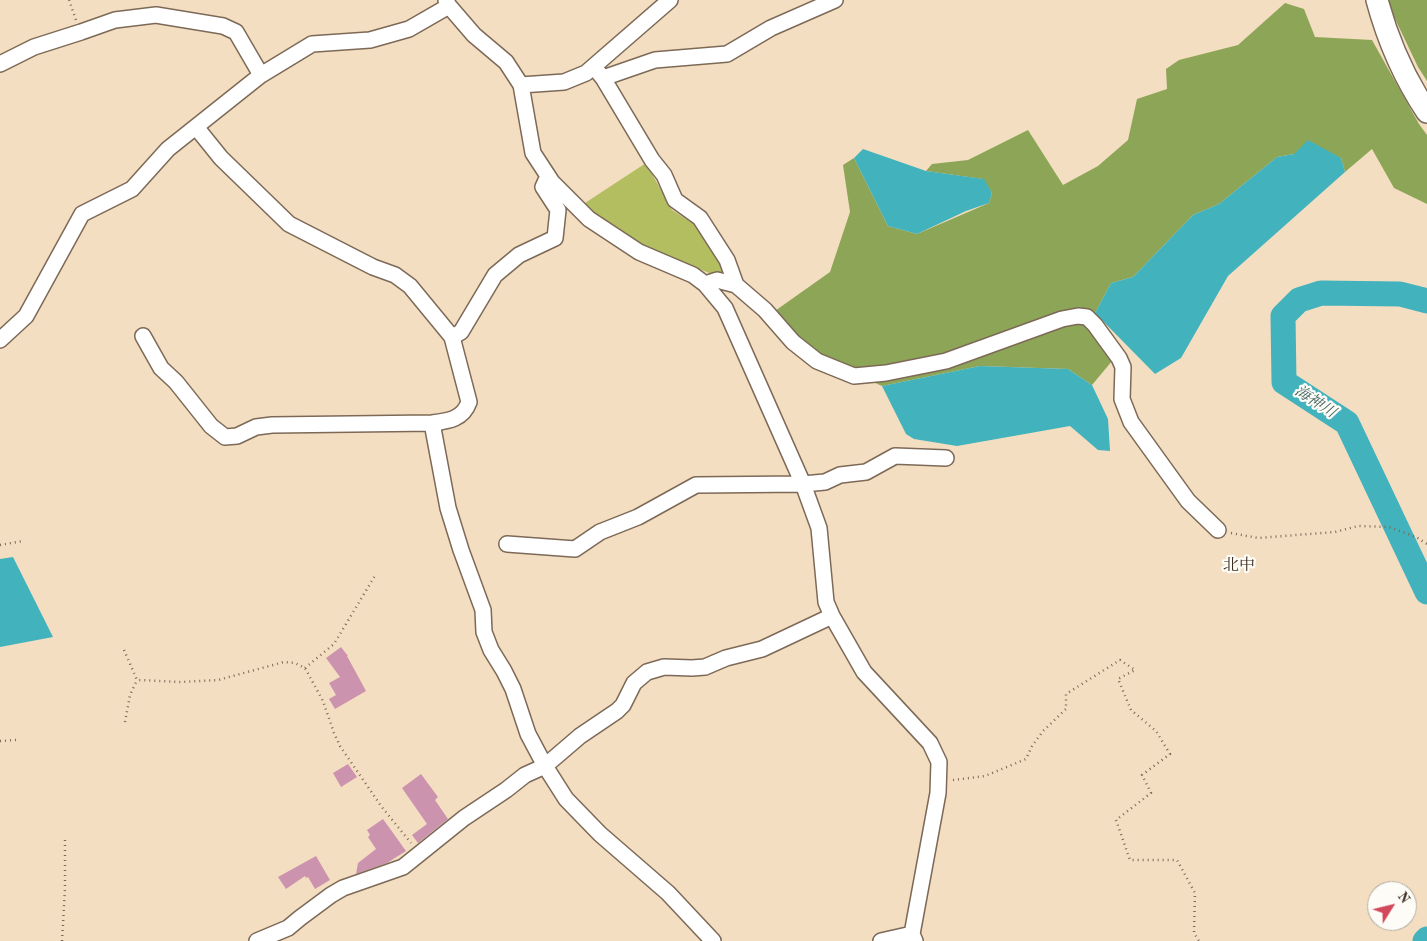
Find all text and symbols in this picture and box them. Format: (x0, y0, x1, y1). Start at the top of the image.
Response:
water label: 海神川 (1291, 382, 1339, 422)
district label: 北中 (1223, 556, 1255, 576)
north arrow (1367, 881, 1417, 931)
text: N (1395, 889, 1412, 906)

